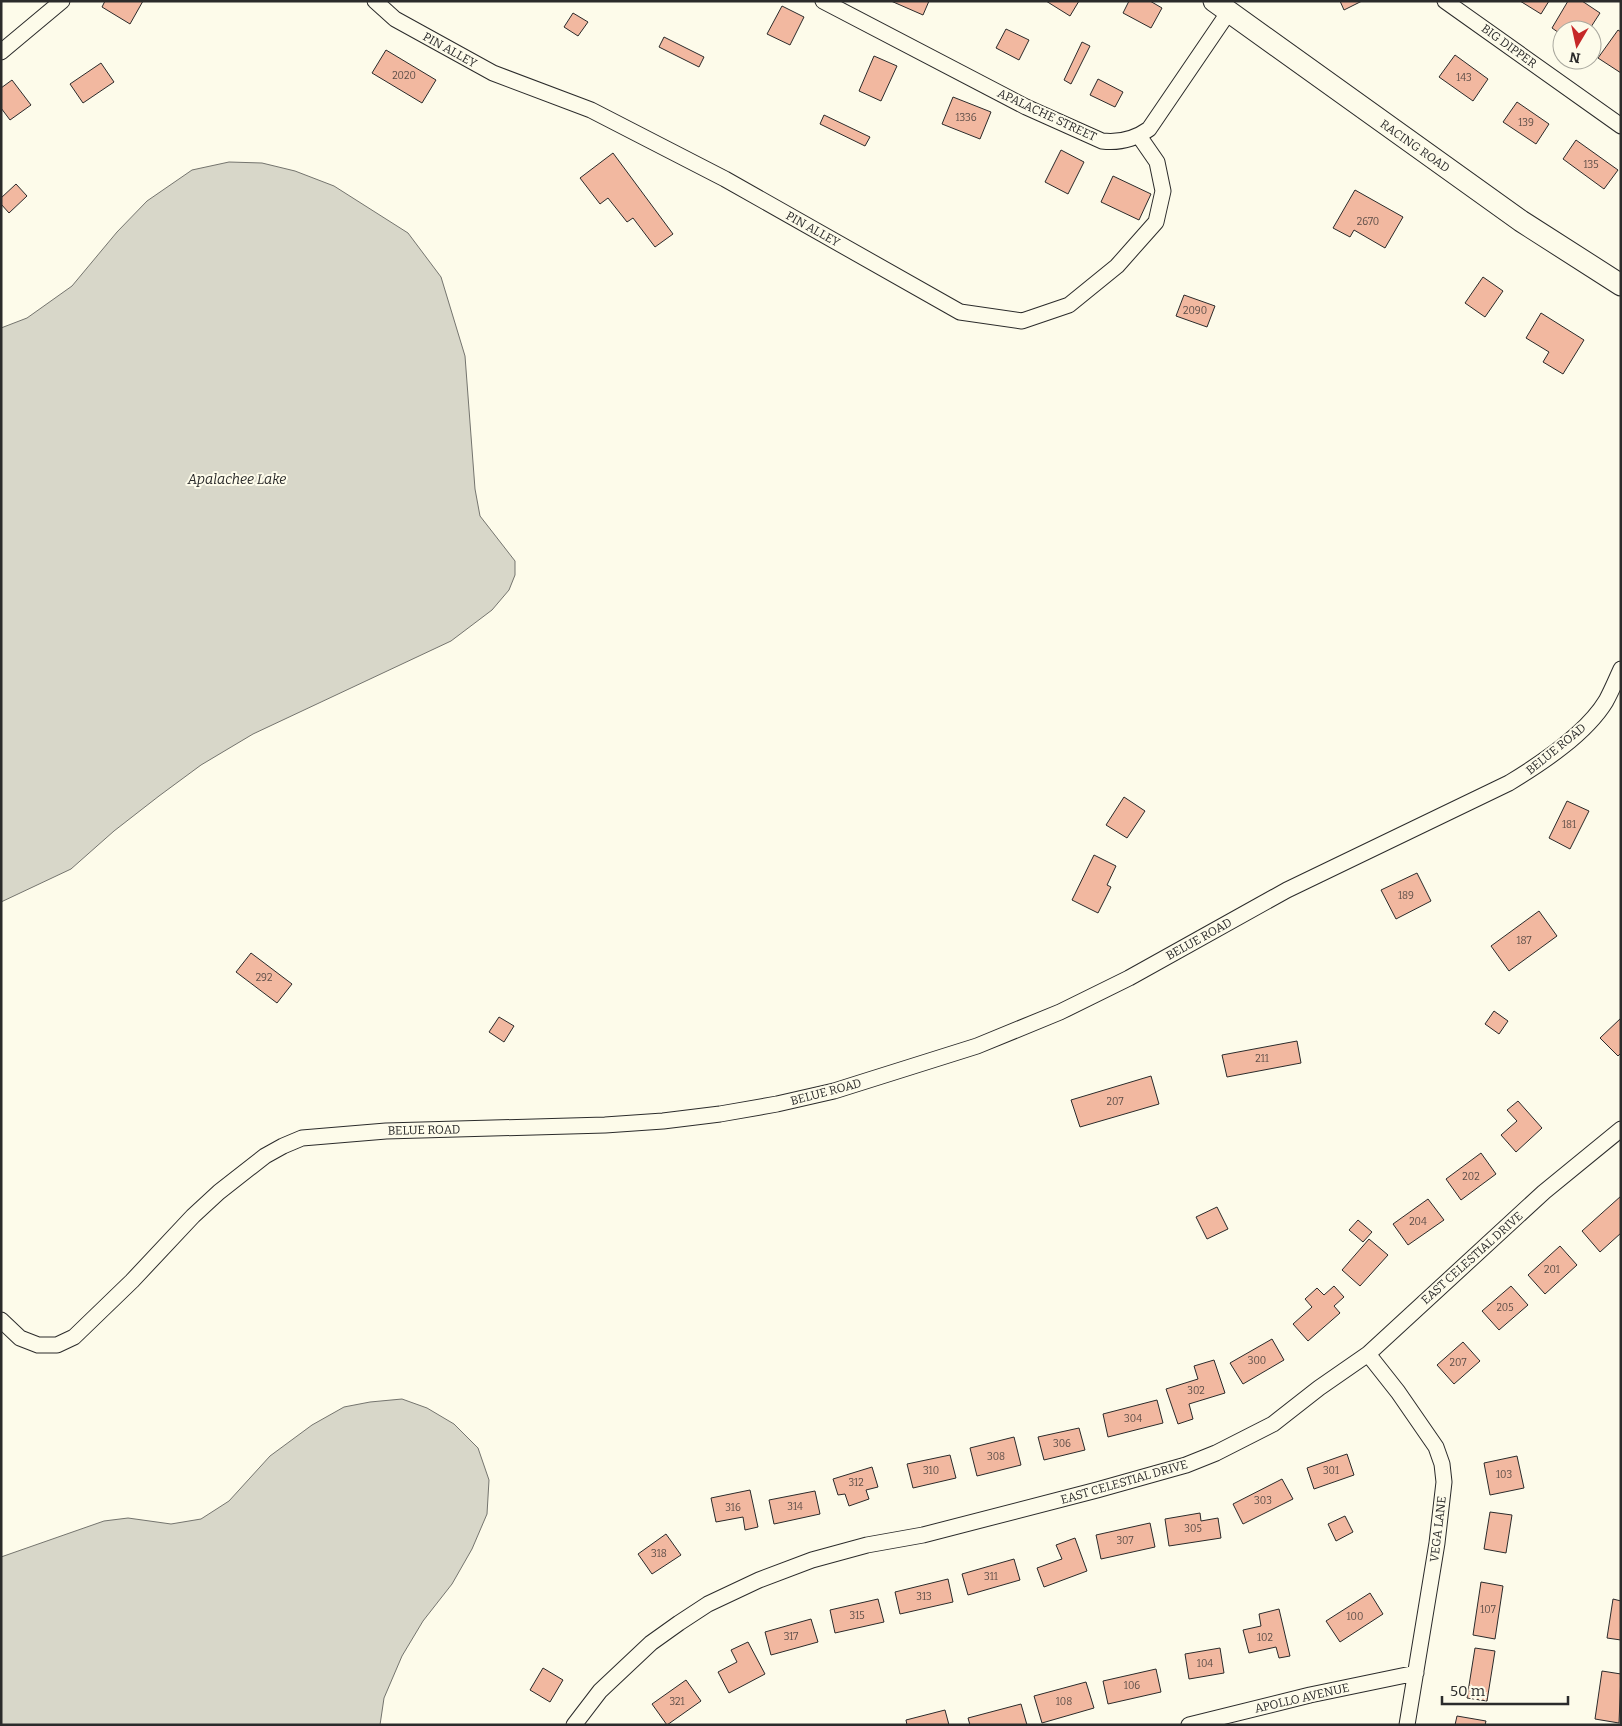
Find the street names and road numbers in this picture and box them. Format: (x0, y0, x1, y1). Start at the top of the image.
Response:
street label: BIG DIPPER (1479, 21, 1539, 71)
street label: PIN ALLEY (421, 30, 480, 71)
street label: APALACHE STREET (995, 86, 1099, 144)
street label: RACING ROAD (1378, 117, 1452, 175)
street label: PIN ALLEY (784, 209, 843, 250)
street label: BELUE ROAD (1523, 721, 1589, 777)
street label: BELUE ROAD (1164, 915, 1234, 963)
street label: BELUE ROAD (789, 1076, 863, 1108)
street label: BELUE ROAD (387, 1122, 461, 1138)
street label: EAST CELESTIAL DRIVE (1418, 1209, 1526, 1307)
street label: EAST CELESTIAL DRIVE (1059, 1457, 1189, 1507)
street label: VEGA LANE (1427, 1495, 1449, 1563)
street label: APOLLO AVENUE (1253, 1680, 1351, 1716)

